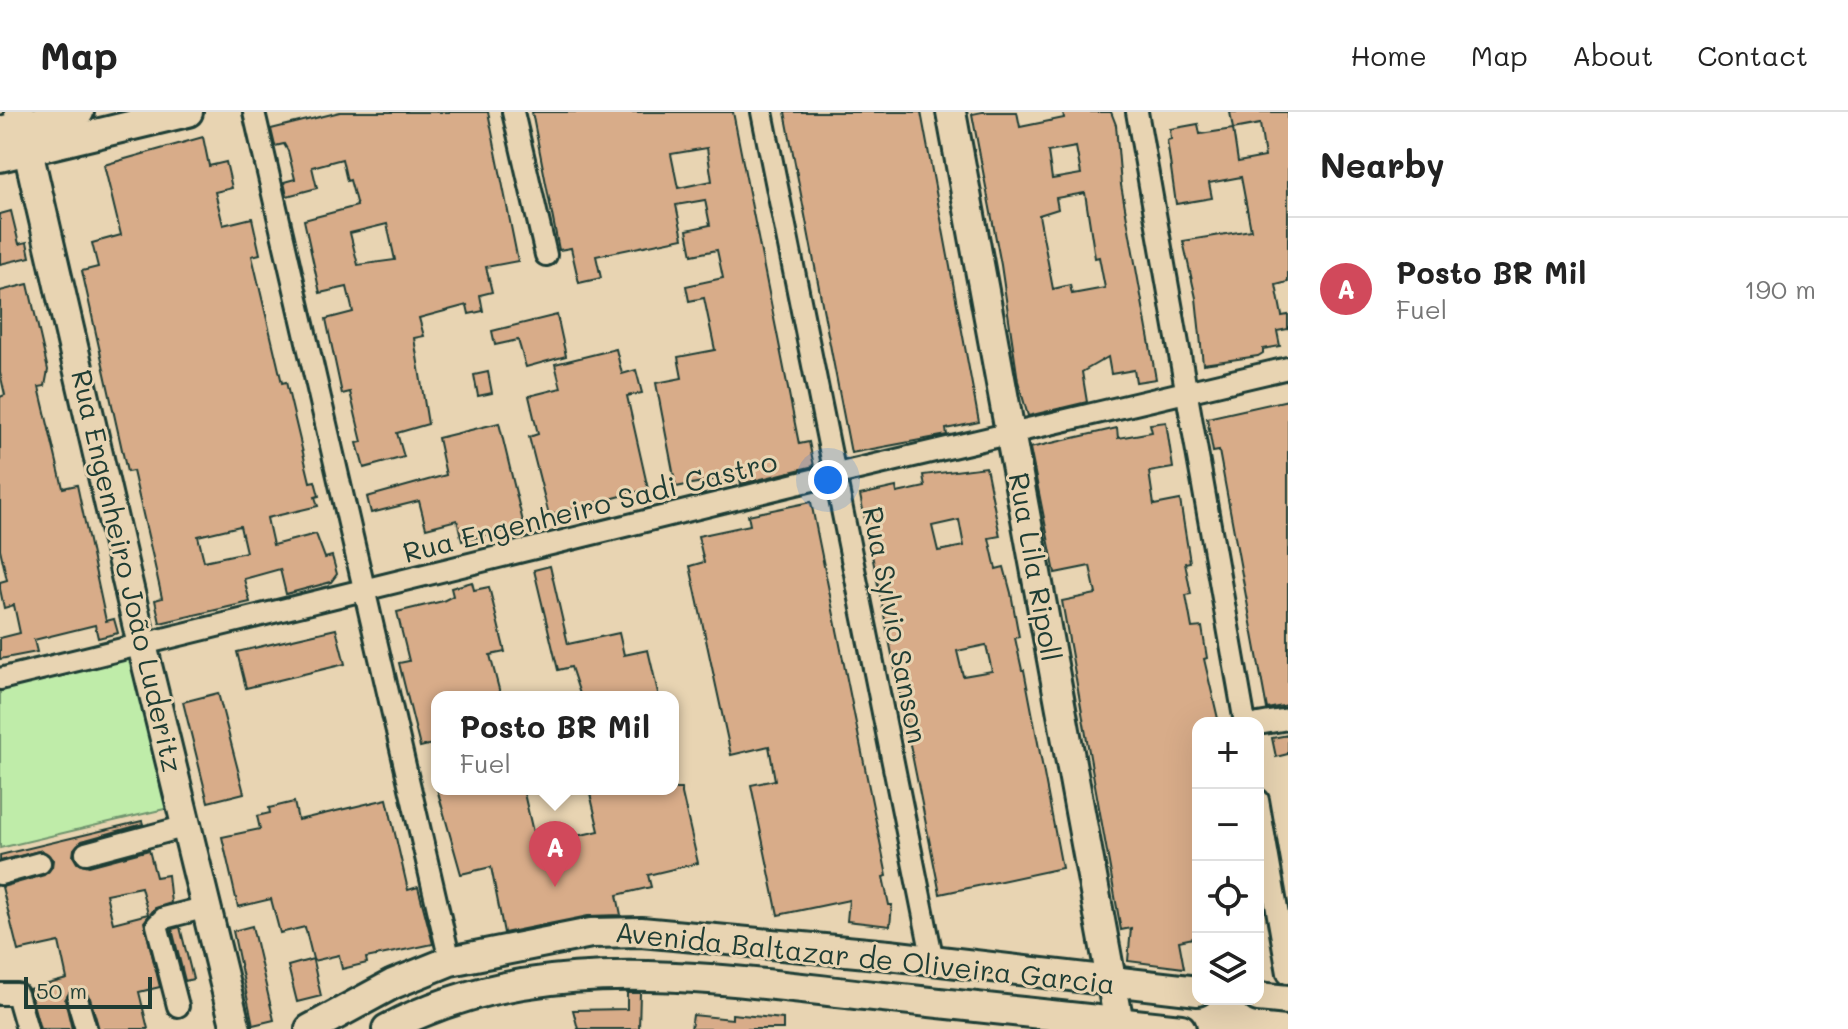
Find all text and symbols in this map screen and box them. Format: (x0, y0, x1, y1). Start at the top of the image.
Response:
text: Map (40, 30, 118, 80)
text: Home (1351, 37, 1427, 73)
text: Map (1471, 37, 1528, 73)
text: About (1572, 37, 1653, 73)
text: Contact (1697, 37, 1808, 73)
text: Nearby (1320, 142, 1445, 187)
text: Posto BR Mil (1396, 252, 1586, 292)
text: A (1337, 272, 1355, 306)
text: 190 m (1744, 272, 1816, 306)
text: Fuel (1396, 292, 1447, 326)
street label: Rua Engenheiro João Luderitz (64, 366, 192, 776)
street label: Rua Engenheiro Sadi Castro (399, 442, 780, 570)
your location (808, 460, 848, 500)
street label: Rua Lila Ripoll (1002, 470, 1070, 664)
street label: Rua Sylvio Sanson (855, 503, 937, 746)
popup (431, 691, 679, 795)
text: Posto BR Mil (460, 706, 650, 746)
map controls (1192, 717, 1264, 1005)
button: + (1192, 717, 1264, 789)
text: Fuel (460, 746, 511, 780)
button: − (1192, 789, 1264, 861)
pin: A (529, 821, 581, 887)
button: locate (1192, 861, 1264, 933)
street label: Avenida Baltazar de Oliveira Garcia (613, 913, 1117, 1001)
button: layers (1192, 933, 1264, 1005)
scale bar (24, 973, 152, 1009)
text: 50 m (36, 976, 87, 1005)

